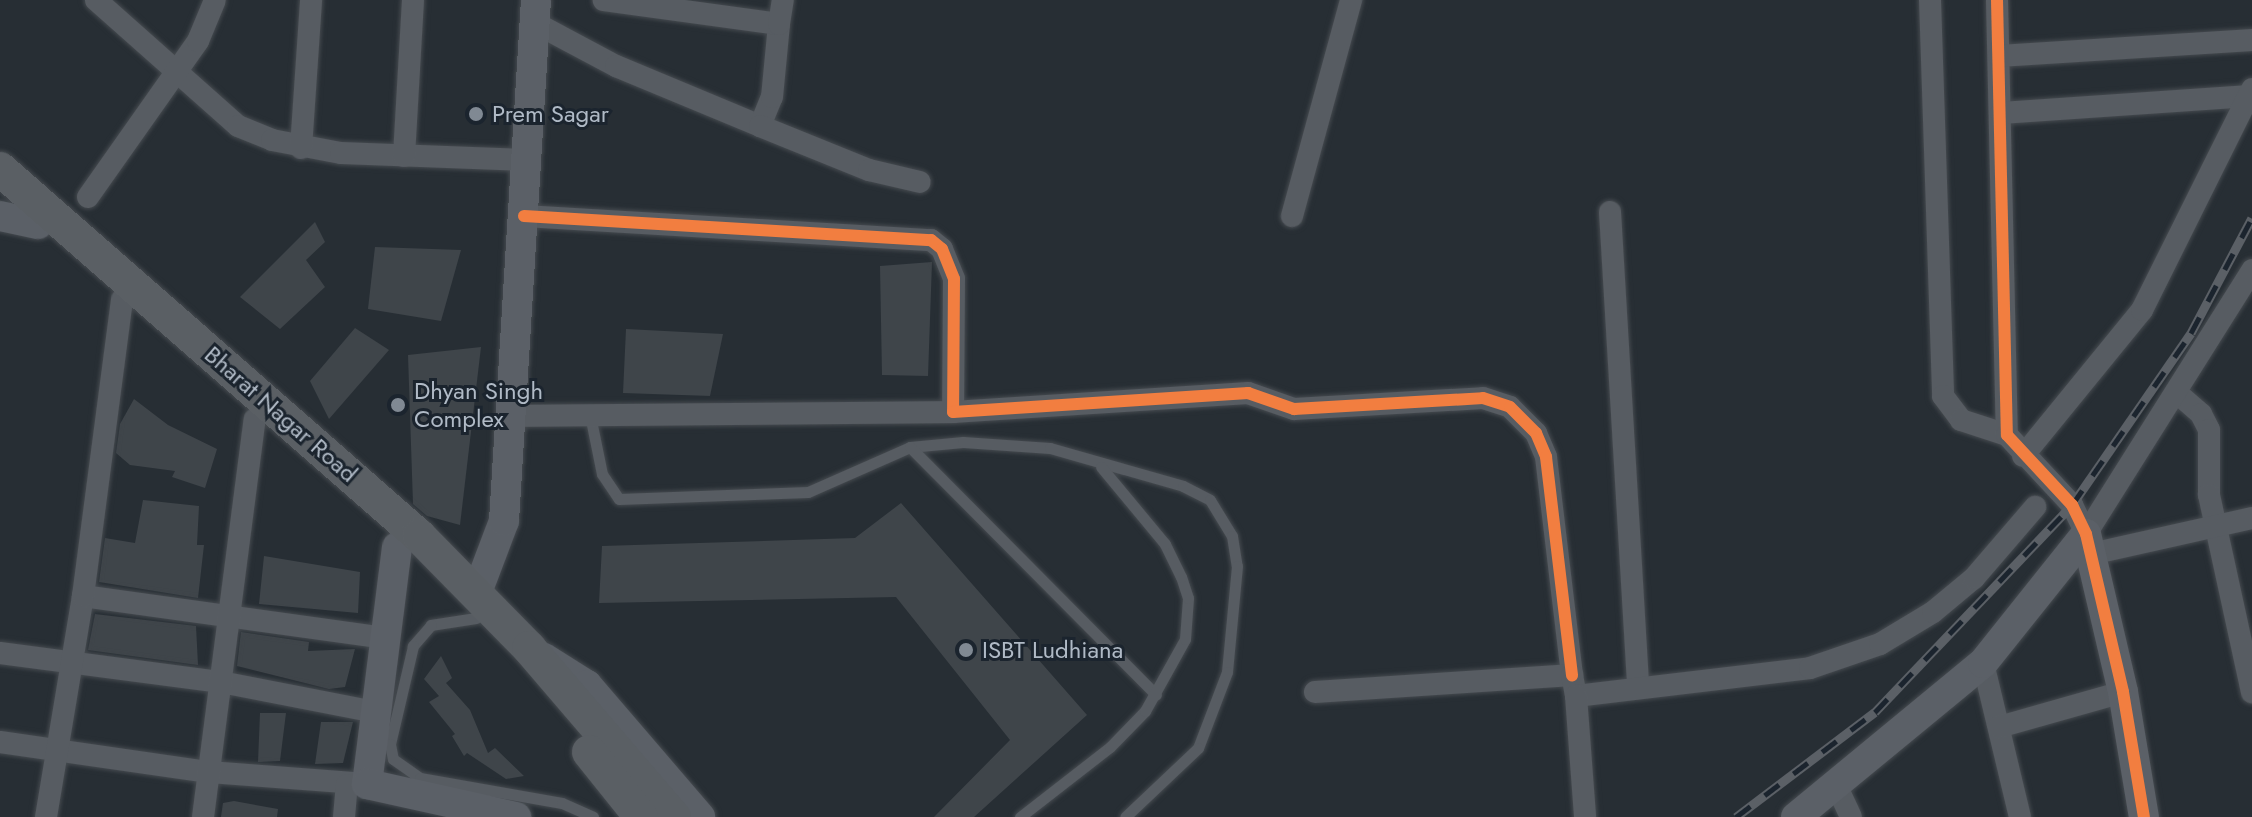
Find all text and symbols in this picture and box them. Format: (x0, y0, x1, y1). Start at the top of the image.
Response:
place label: Prem Sagar (492, 100, 609, 128)
marker: Prem Sagar (467, 105, 485, 123)
street label: Bharat Nagar Road (199, 340, 363, 488)
place label: Dhyan Singh Complex (414, 377, 543, 433)
marker: Dhyan Singh Complex (389, 396, 407, 414)
place label: ISBT Ludhiana (982, 636, 1123, 664)
marker: ISBT Ludhiana (957, 641, 975, 659)

